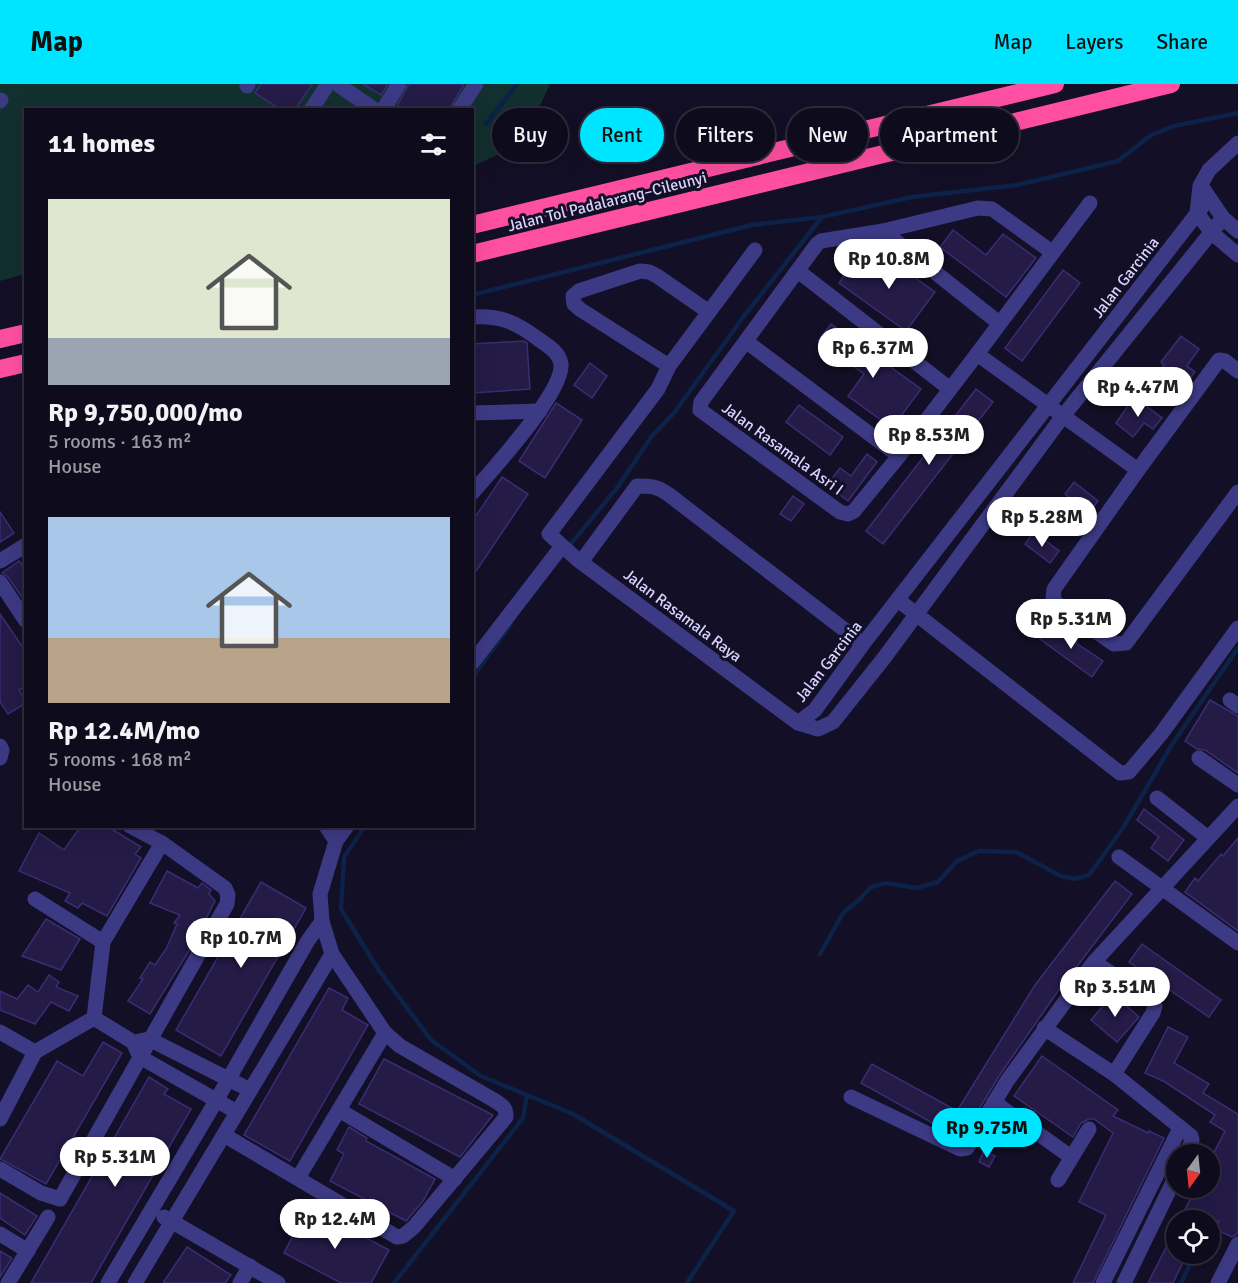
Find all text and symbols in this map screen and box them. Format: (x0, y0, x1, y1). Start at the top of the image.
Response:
text: Map (30, 25, 83, 59)
text: Map (994, 29, 1032, 55)
text: Layers (1065, 29, 1123, 55)
text: Share (1156, 29, 1208, 55)
chip: Buy (492, 108, 568, 162)
chip: Rent (580, 108, 664, 162)
chip: Filters (676, 108, 775, 162)
chip: New (787, 108, 868, 162)
chip: Apartment (880, 108, 1019, 162)
text: 11 homes (48, 128, 155, 160)
icon: filters (417, 128, 450, 161)
street label: Jalan Tol Padalarang–Cileunyi (506, 168, 709, 236)
street label: Jalan Garcinia (1088, 233, 1164, 322)
icon: home (195, 238, 303, 346)
pin: Rp 10.8M (827, 239, 951, 290)
text: Rp 10.8M (848, 246, 930, 271)
pin: Rp 6.37M (811, 328, 935, 379)
text: Rp 6.37M (832, 335, 914, 360)
pin: Rp 4.47M (1076, 367, 1200, 418)
text: Rp 4.47M (1097, 374, 1179, 399)
text: Rp 9,750,000/mo (48, 397, 242, 429)
street label: Jalan Rasamala Asri I (718, 398, 847, 500)
pin: Rp 8.53M (867, 415, 991, 466)
text: Rp 8.53M (888, 422, 970, 447)
text: 5 rooms · 163 m² (48, 429, 192, 454)
text: House (48, 454, 102, 479)
pin: Rp 5.28M (980, 497, 1104, 548)
text: Rp 5.28M (1001, 504, 1083, 529)
icon: home (195, 556, 303, 664)
street label: Jalan Rasamala Raya (619, 565, 745, 667)
pin: Rp 5.31M (1009, 599, 1133, 650)
text: Rp 5.31M (1030, 606, 1112, 631)
street label: Jalan Garcinia (791, 617, 867, 706)
text: Rp 12.4M/mo (48, 715, 200, 747)
text: 5 rooms · 168 m² (48, 747, 192, 772)
text: House (48, 772, 102, 797)
pin: Rp 10.7M (179, 918, 303, 969)
text: Rp 10.7M (200, 925, 282, 950)
pin: Rp 3.51M (1053, 967, 1177, 1018)
text: Rp 3.51M (1074, 974, 1156, 999)
pin: Rp 9.75M (925, 1108, 1049, 1159)
text: Rp 9.75M (946, 1115, 1028, 1140)
pin: Rp 5.31M (53, 1137, 177, 1188)
text: Rp 5.31M (74, 1144, 156, 1169)
north arrow (1166, 1144, 1220, 1198)
map controls (1166, 1144, 1220, 1264)
pin: Rp 12.4M (273, 1199, 397, 1250)
text: Rp 12.4M (294, 1206, 376, 1231)
button: locate (1166, 1210, 1220, 1264)

